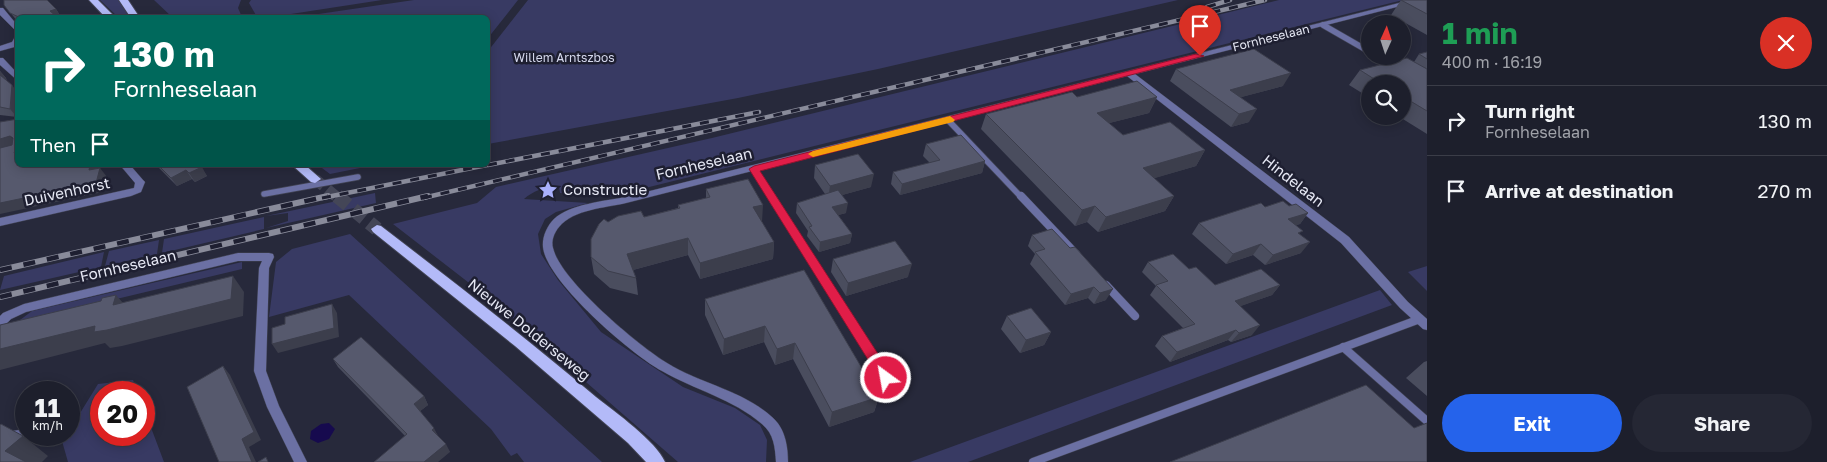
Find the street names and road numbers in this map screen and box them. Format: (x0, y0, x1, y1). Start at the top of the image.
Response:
street label: Fornheselaan (1231, 21, 1311, 54)
street label: Fornheselaan (654, 143, 754, 183)
street label: Hindelaan (1259, 150, 1328, 210)
street label: Duivenhorst (22, 173, 112, 209)
street label: Fornheselaan (78, 245, 178, 285)
street label: Nieuwe Dolderseweg (465, 274, 594, 384)

